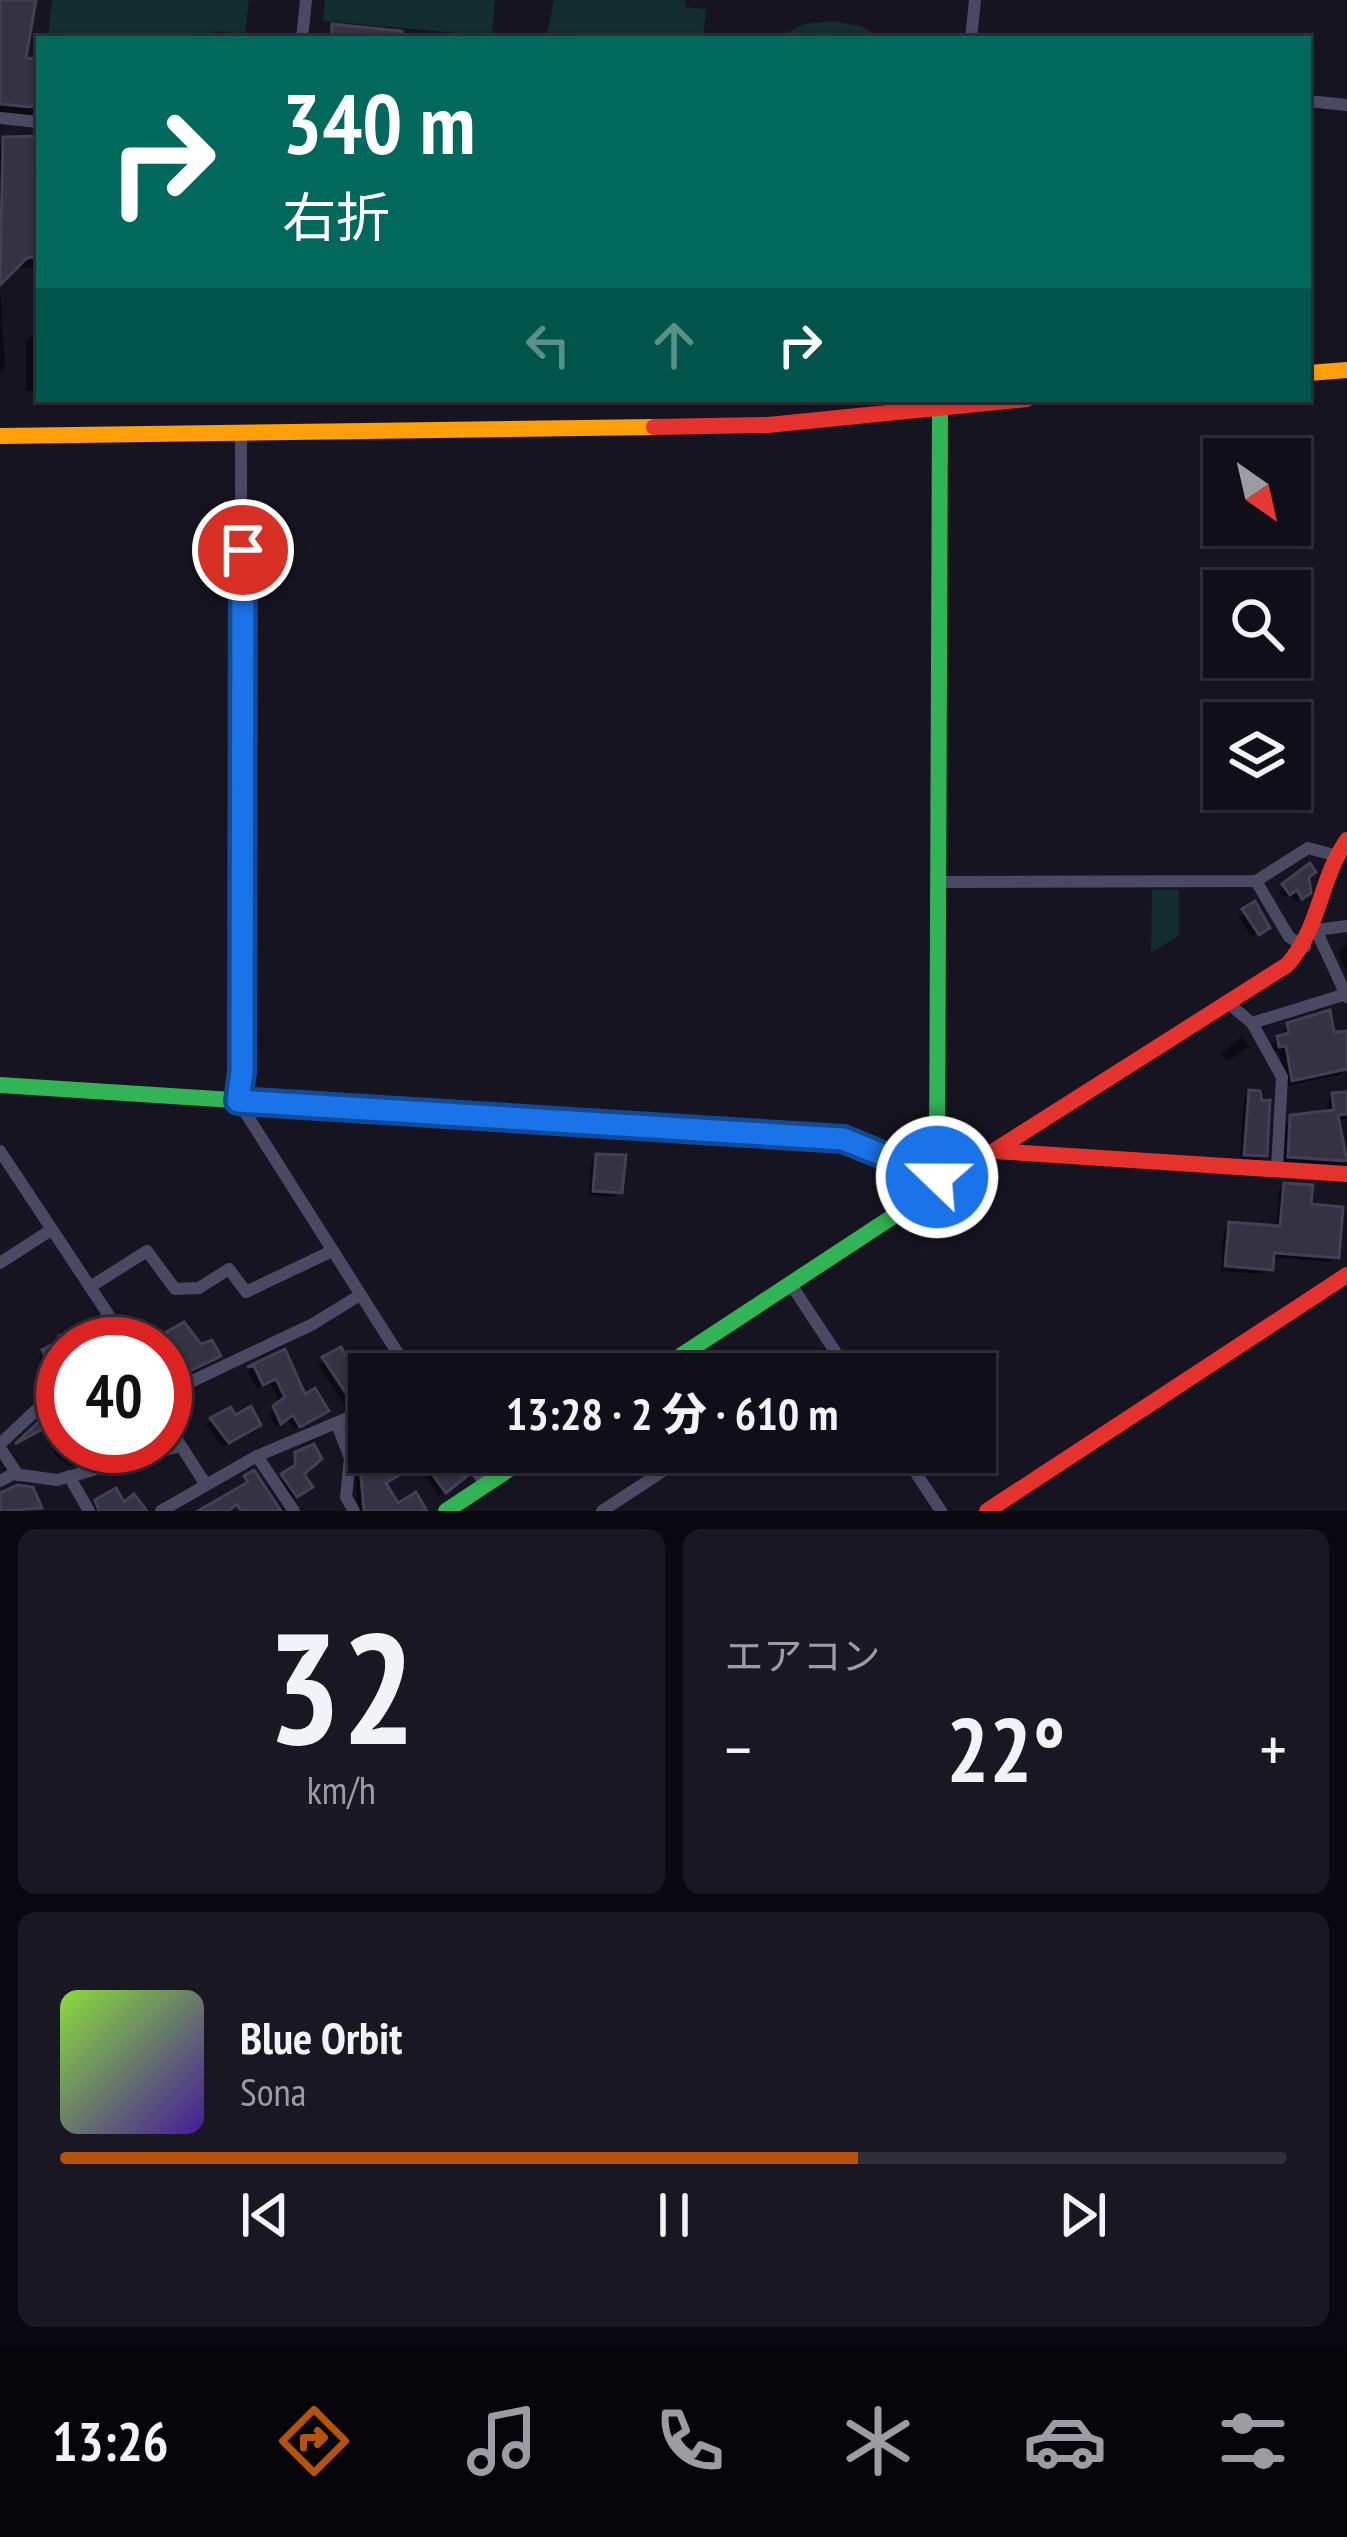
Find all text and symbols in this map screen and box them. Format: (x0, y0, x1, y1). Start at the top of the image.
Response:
text: 340 m (282, 68, 475, 177)
icon: right (84, 84, 240, 240)
text: 右折 (282, 182, 390, 252)
icon: left (515, 312, 581, 378)
icon: ahead (641, 312, 707, 378)
icon: right (767, 312, 833, 378)
north arrow (1203, 438, 1311, 546)
map controls (1203, 438, 1311, 810)
pin (192, 499, 294, 601)
icon: arrive (210, 517, 276, 583)
button: search (1203, 570, 1311, 678)
button: layers (1203, 702, 1311, 810)
position arrow (874, 1114, 1000, 1240)
speed limit sign: 40 (36, 1317, 192, 1473)
text: 13:28 · 2 分 · 610 m (506, 1384, 838, 1442)
text: 32 (267, 1585, 416, 1787)
text: エアコン (725, 1630, 881, 1681)
text: 22° (946, 1690, 1065, 1807)
text: − (725, 1706, 752, 1791)
text: + (1260, 1706, 1287, 1791)
text: km/h (307, 1764, 376, 1815)
text: Blue Orbit (240, 2008, 402, 2066)
text: Sona (240, 2066, 306, 2117)
icon: previous (232, 2182, 298, 2248)
icon: pause (641, 2182, 707, 2248)
icon: next (1050, 2182, 1116, 2248)
icon: directions (272, 2399, 356, 2483)
icon: music (460, 2399, 544, 2483)
icon: phone (648, 2399, 732, 2483)
icon: climate (836, 2399, 920, 2483)
icon: car (1023, 2399, 1107, 2483)
icon: filters (1211, 2399, 1295, 2483)
text: 13:26 (52, 2406, 169, 2476)

